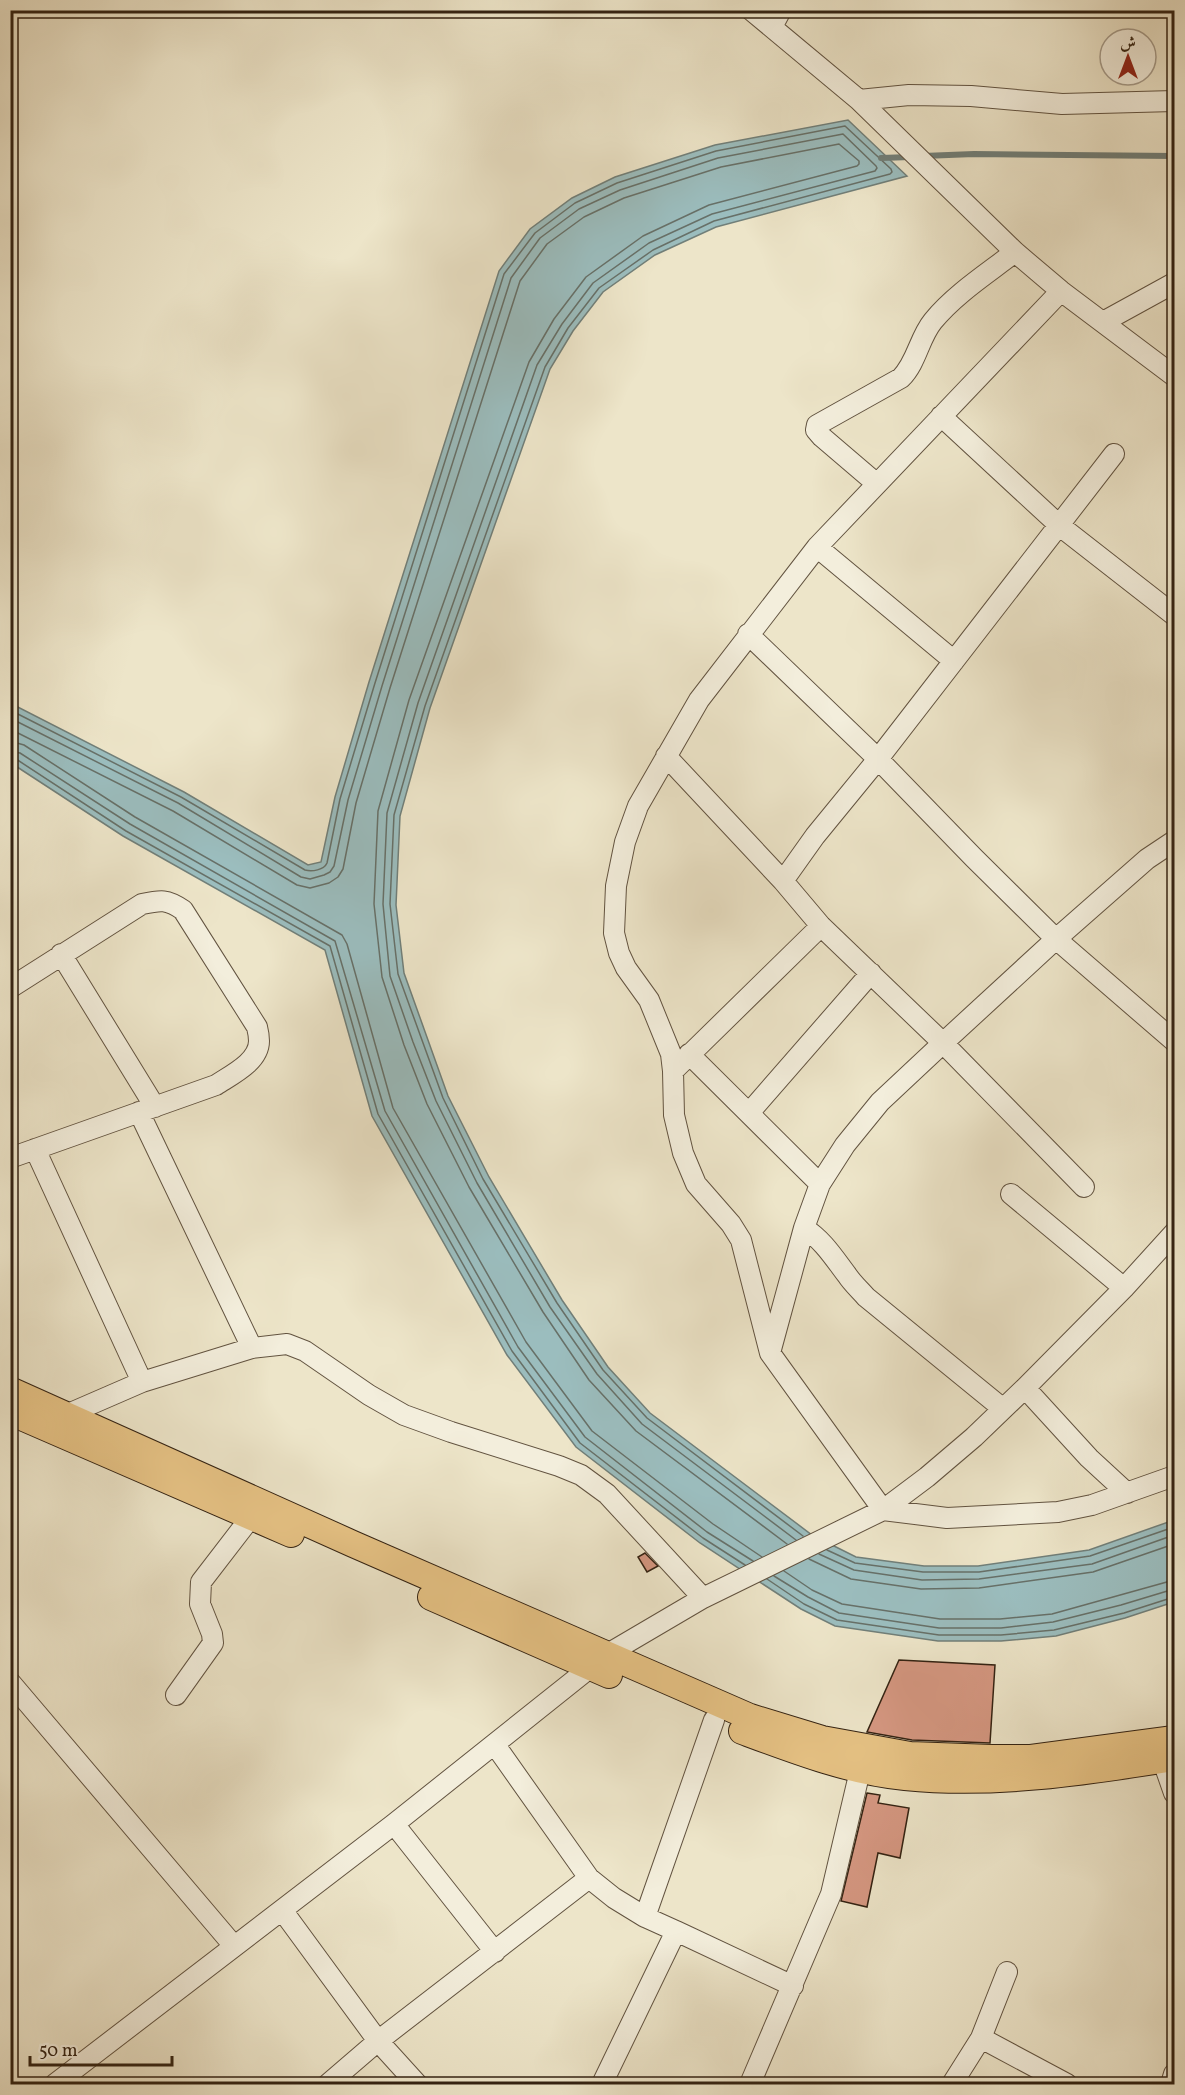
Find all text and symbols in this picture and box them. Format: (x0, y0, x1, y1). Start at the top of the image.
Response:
north arrow (1098, 27, 1158, 87)
text: ش (1120, 33, 1136, 55)
scale bar (30, 2029, 172, 2067)
text: 50 m (39, 2039, 78, 2064)

